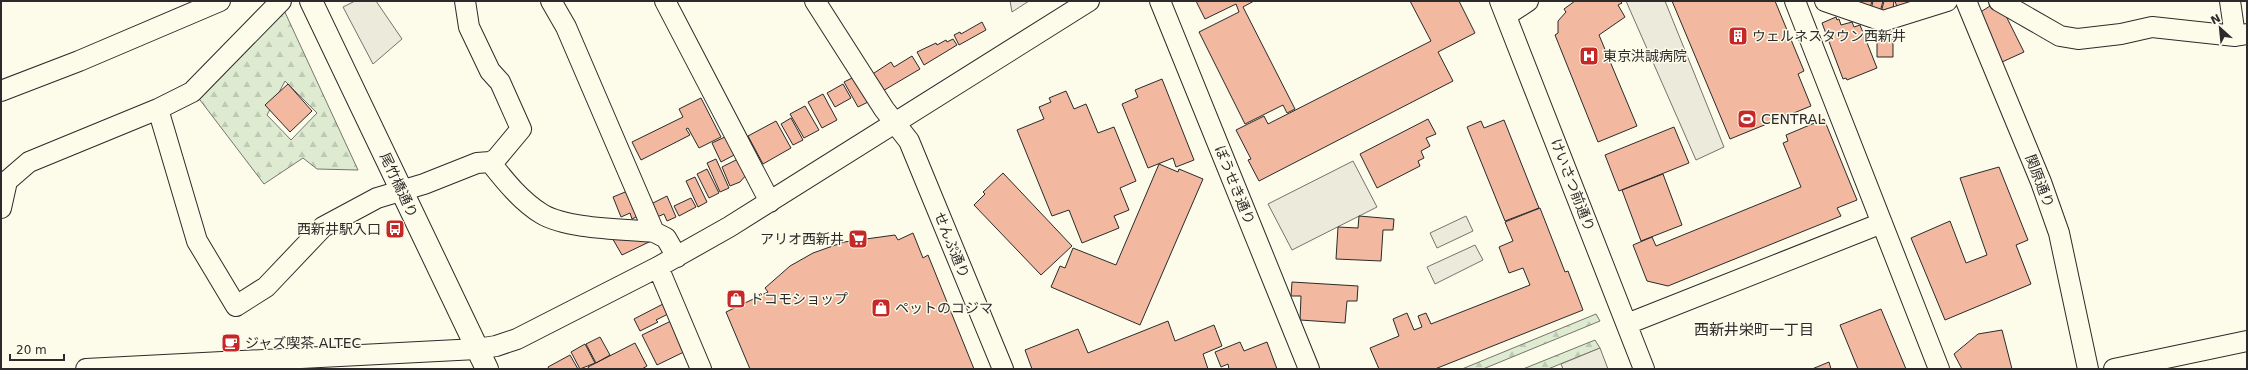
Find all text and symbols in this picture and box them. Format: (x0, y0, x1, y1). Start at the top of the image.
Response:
north arrow (2200, 8, 2240, 48)
text: N (2209, 12, 2223, 27)
building icon: ウェルネスタウン西新井 (1727, 25, 1749, 47)
place label: ウェルネスタウン西新井 (1752, 28, 1906, 44)
hospital icon: 東京洪誠病院 (1578, 45, 1600, 67)
place label: 東京洪誠病院 (1603, 48, 1687, 64)
sports icon: CENTRAL (1736, 108, 1758, 130)
place label: CENTRAL (1761, 111, 1825, 127)
street label: けいさつ前通り (1548, 136, 1598, 234)
street label: ぼうせき通り (1212, 143, 1258, 227)
street label: 尾竹橋通り (377, 150, 421, 220)
street label: 関原通り (2022, 152, 2058, 210)
street label: せんぷ通り (931, 210, 973, 280)
bus stop icon: 西新井駅入口 (384, 218, 406, 240)
place label: 西新井駅入口 (297, 221, 381, 237)
supermarket icon: アリオ西新井 (847, 228, 869, 250)
place label: アリオ西新井 (760, 231, 844, 247)
shop icon: ドコモショップ (725, 288, 747, 310)
place label: ドコモショップ (750, 291, 848, 307)
shop icon: ペットのコジマ (870, 297, 892, 319)
place label: ペットのコジマ (895, 300, 993, 316)
district label: 西新井栄町一丁目 (1694, 321, 1814, 339)
cafe icon: ジャズ喫茶 ALTEC (220, 332, 242, 354)
place label: ジャズ喫茶 ALTEC (245, 335, 362, 351)
scale bar (10, 336, 64, 362)
text: 20 m (16, 343, 47, 357)

